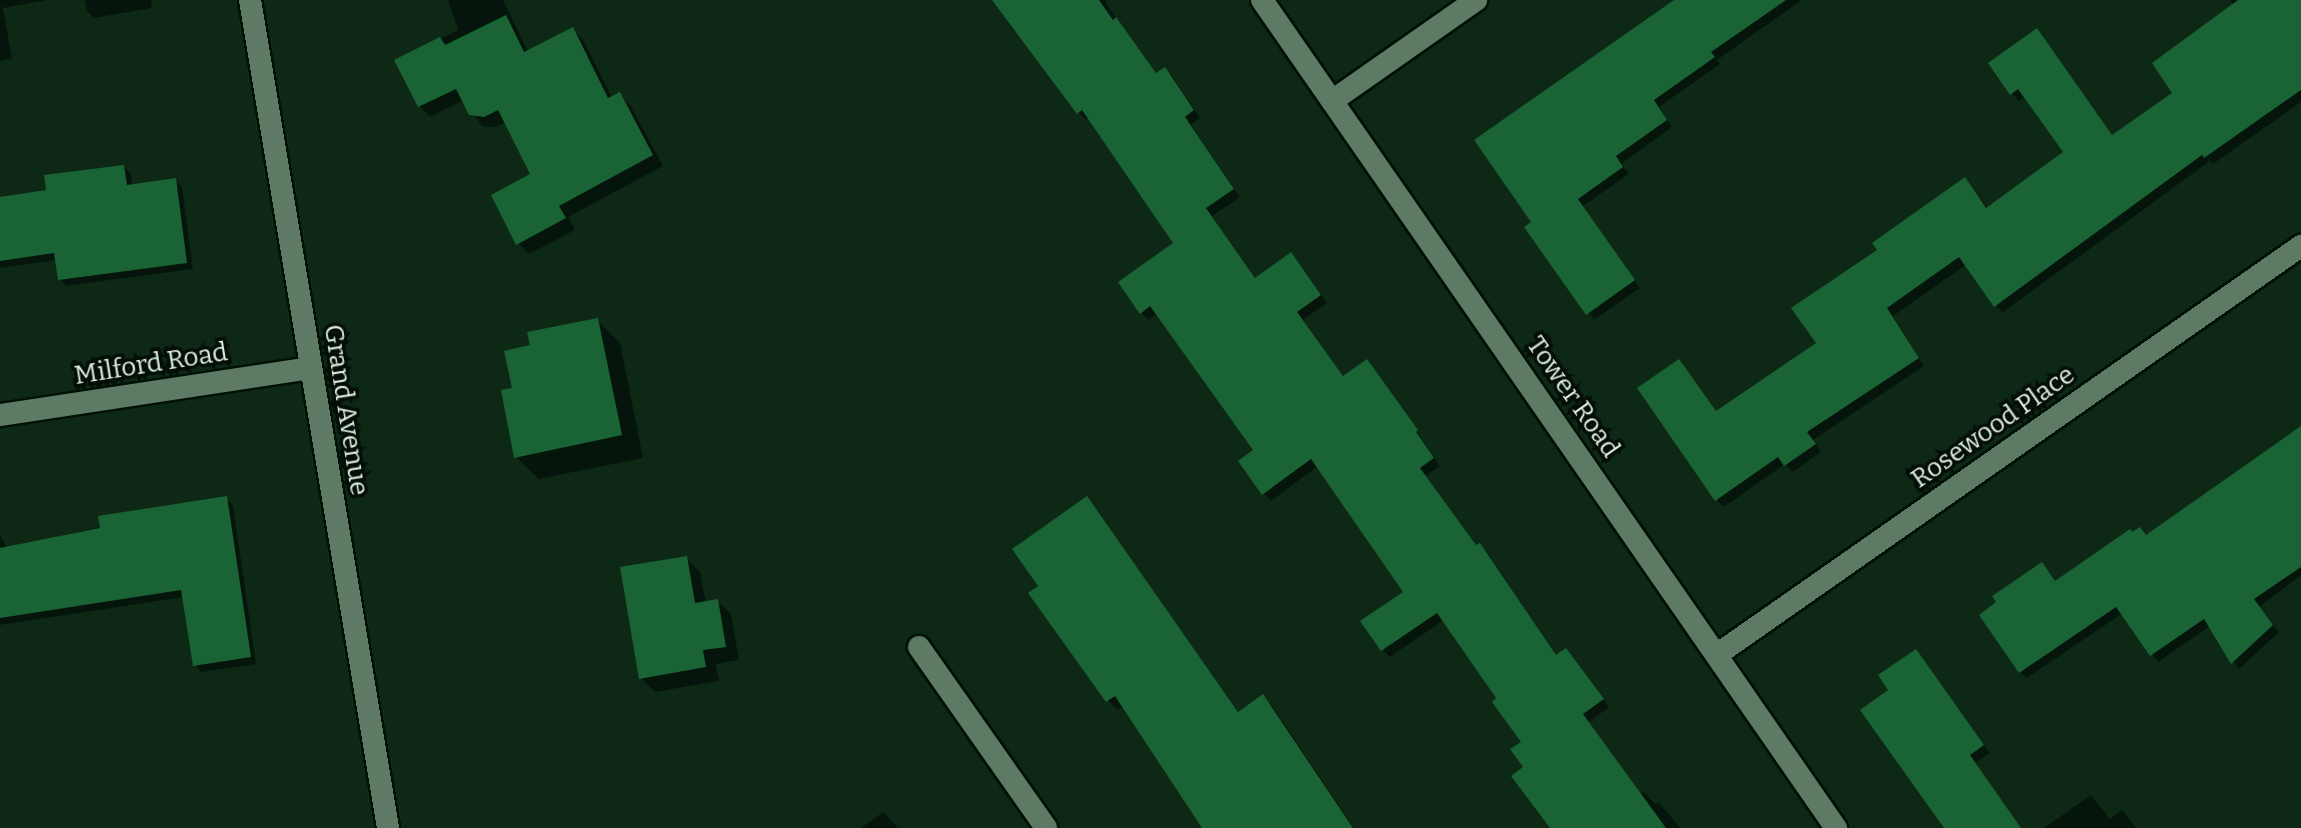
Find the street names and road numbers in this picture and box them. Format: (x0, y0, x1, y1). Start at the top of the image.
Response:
street label: Grand Avenue (317, 322, 375, 498)
street label: Tower Road (1520, 330, 1626, 464)
street label: Milford Road (72, 336, 230, 392)
street label: Rosewood Place (1905, 359, 2081, 495)

